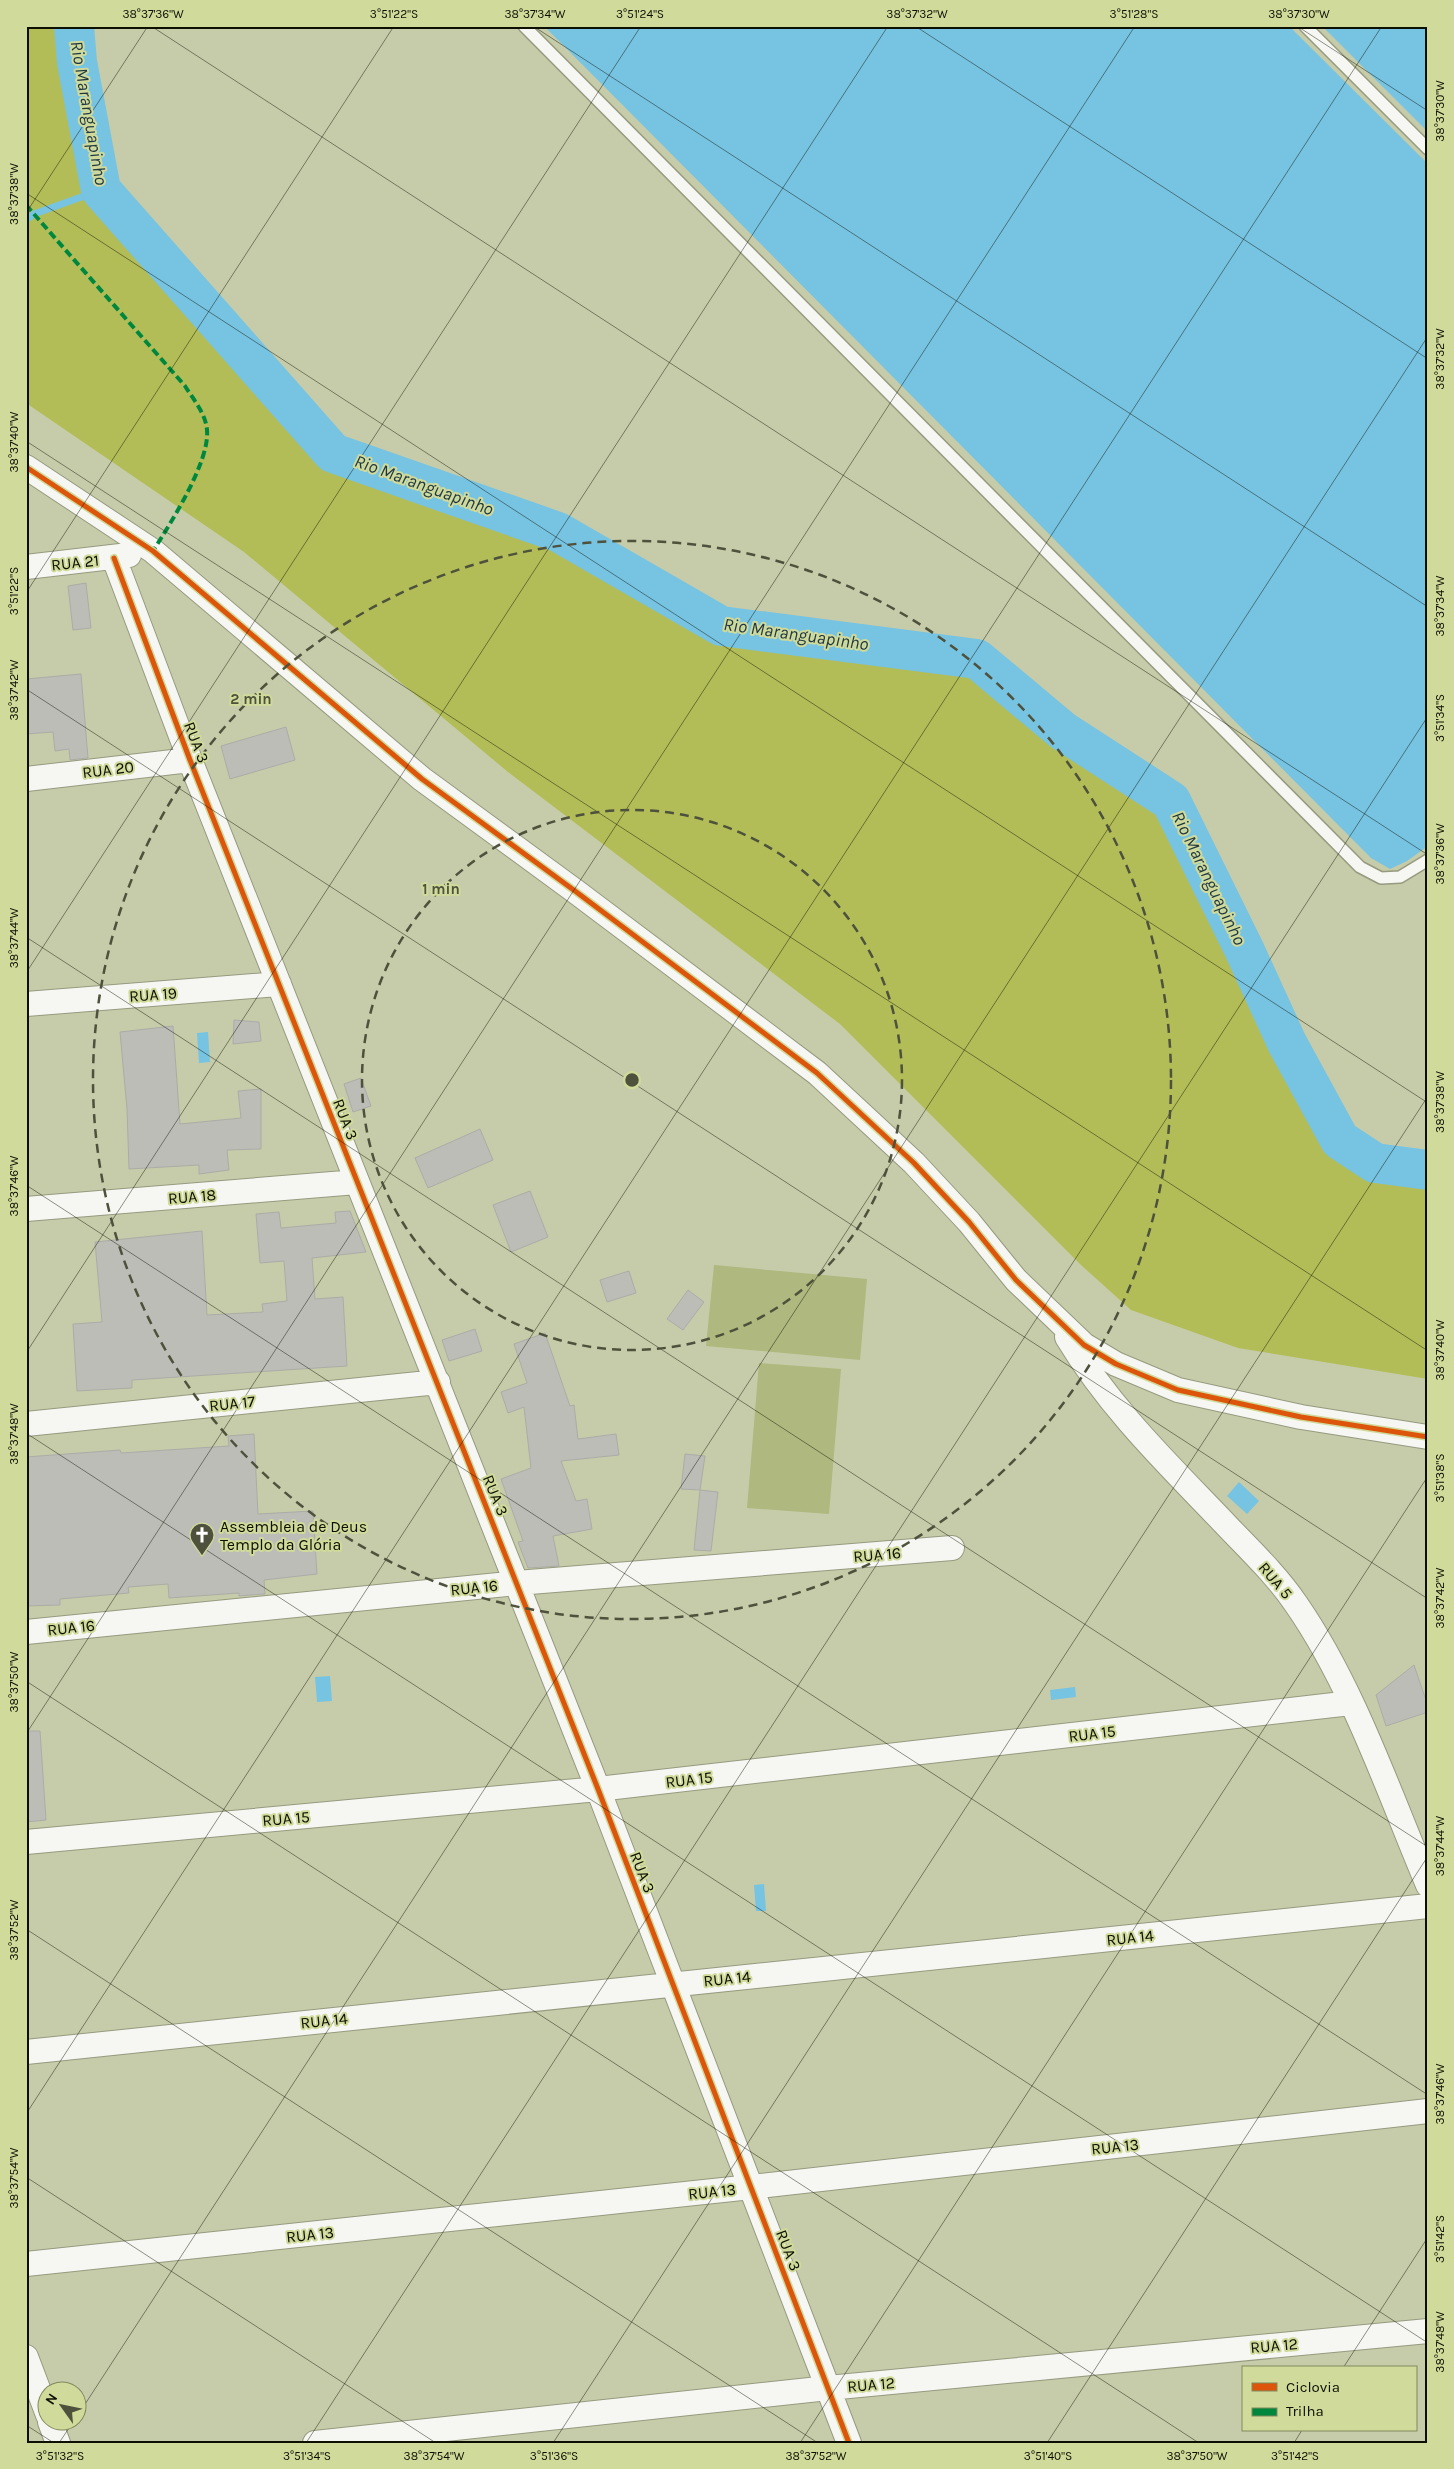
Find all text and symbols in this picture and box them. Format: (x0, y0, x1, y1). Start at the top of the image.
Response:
text: 38°37'36"W (122, 7, 184, 21)
text: 3°51'22"S (370, 7, 418, 21)
text: 38°37'34"W (504, 7, 566, 21)
text: 3°51'24"S (616, 7, 664, 21)
text: 38°37'32"W (886, 7, 948, 21)
text: 3°51'28"S (1110, 7, 1158, 21)
text: 38°37'30"W (1268, 7, 1330, 21)
water label: Rio Maranguapinho (65, 39, 113, 187)
text: 38°37'30"W (1433, 80, 1447, 142)
text: 38°37'38"W (7, 163, 21, 225)
text: 38°37'32"W (1433, 328, 1447, 390)
text: 38°37'40"W (7, 411, 21, 473)
water label: Rio Maranguapinho (352, 450, 497, 520)
street label: RUA 21 (50, 551, 100, 574)
text: 3°51'22"S (7, 567, 21, 615)
text: 38°37'34"W (1433, 575, 1447, 637)
water label: Rio Maranguapinho (722, 613, 870, 655)
text: 38°37'42"W (7, 659, 21, 720)
text: 2 min (230, 690, 272, 708)
text: 3°51'34"S (1433, 694, 1447, 742)
street label: RUA 3 (180, 719, 213, 766)
street label: RUA 20 (81, 757, 135, 782)
water label: Rio Maranguapinho (1167, 807, 1251, 949)
text: 38°37'36"W (1433, 823, 1447, 885)
text: 1 min (422, 880, 460, 898)
text: 38°37'44"W (7, 907, 21, 968)
street label: RUA 19 (129, 983, 178, 1006)
centre of rings (623, 1071, 641, 1089)
text: 38°37'38"W (1433, 1071, 1447, 1133)
street label: RUA 3 (329, 1096, 362, 1143)
text: 38°37'46"W (7, 1155, 21, 1216)
street label: RUA 18 (167, 1185, 217, 1208)
text: 38°37'40"W (1433, 1319, 1447, 1381)
street label: RUA 17 (208, 1392, 256, 1415)
text: 38°37'48"W (7, 1403, 21, 1465)
text: 3°51'38"S (1433, 1454, 1447, 1502)
street label: RUA 3 (479, 1472, 512, 1519)
place label: Assembleia de Deus Templo da Glória (220, 1517, 367, 1554)
church icon: Assembleia de Deus Templo da Glória (189, 1522, 215, 1556)
street label: RUA 16 (852, 1543, 902, 1566)
street label: RUA 5 (1255, 1558, 1296, 1603)
text: 38°37'42"W (1433, 1567, 1447, 1628)
street label: RUA 16 (449, 1576, 499, 1599)
street label: RUA 16 (46, 1616, 96, 1639)
text: 38°37'50"W (7, 1651, 21, 1713)
street label: RUA 15 (1067, 1721, 1117, 1746)
street label: RUA 15 (664, 1767, 714, 1792)
street label: RUA 15 (262, 1807, 311, 1830)
text: 38°37'44"W (1433, 1815, 1447, 1876)
street label: RUA 3 (626, 1849, 659, 1896)
text: 38°37'52"W (7, 1899, 21, 1961)
street label: RUA 14 (1105, 1926, 1155, 1949)
street label: RUA 14 (702, 1967, 752, 1990)
street label: RUA 14 (299, 2009, 349, 2032)
text: 38°37'46"W (1433, 2063, 1447, 2124)
street label: RUA 13 (1090, 2135, 1140, 2158)
text: 38°37'54"W (7, 2147, 21, 2208)
street label: RUA 13 (687, 2180, 737, 2203)
text: 3°51'42"S (1433, 2215, 1447, 2263)
street label: RUA 13 (285, 2223, 335, 2246)
street label: RUA 3 (772, 2227, 805, 2274)
text: 38°37'48"W (1433, 2311, 1447, 2373)
street label: RUA 12 (1249, 2334, 1299, 2357)
legend (1242, 2366, 1416, 2432)
street label: RUA 12 (846, 2373, 896, 2396)
text: Ciclovia (1286, 2378, 1340, 2396)
north arrow (38, 2382, 88, 2432)
text: N (42, 2390, 61, 2408)
text: Trilha (1286, 2402, 1324, 2420)
text: 3°51'32"S (36, 2449, 84, 2463)
text: 3°51'34"S (283, 2449, 331, 2463)
text: 38°37'54"W (404, 2449, 465, 2463)
text: 3°51'36"S (530, 2449, 578, 2463)
text: 38°37'52"W (785, 2449, 847, 2463)
text: 3°51'40"S (1024, 2449, 1072, 2463)
text: 38°37'50"W (1166, 2449, 1228, 2463)
text: 3°51'42"S (1271, 2449, 1319, 2463)

